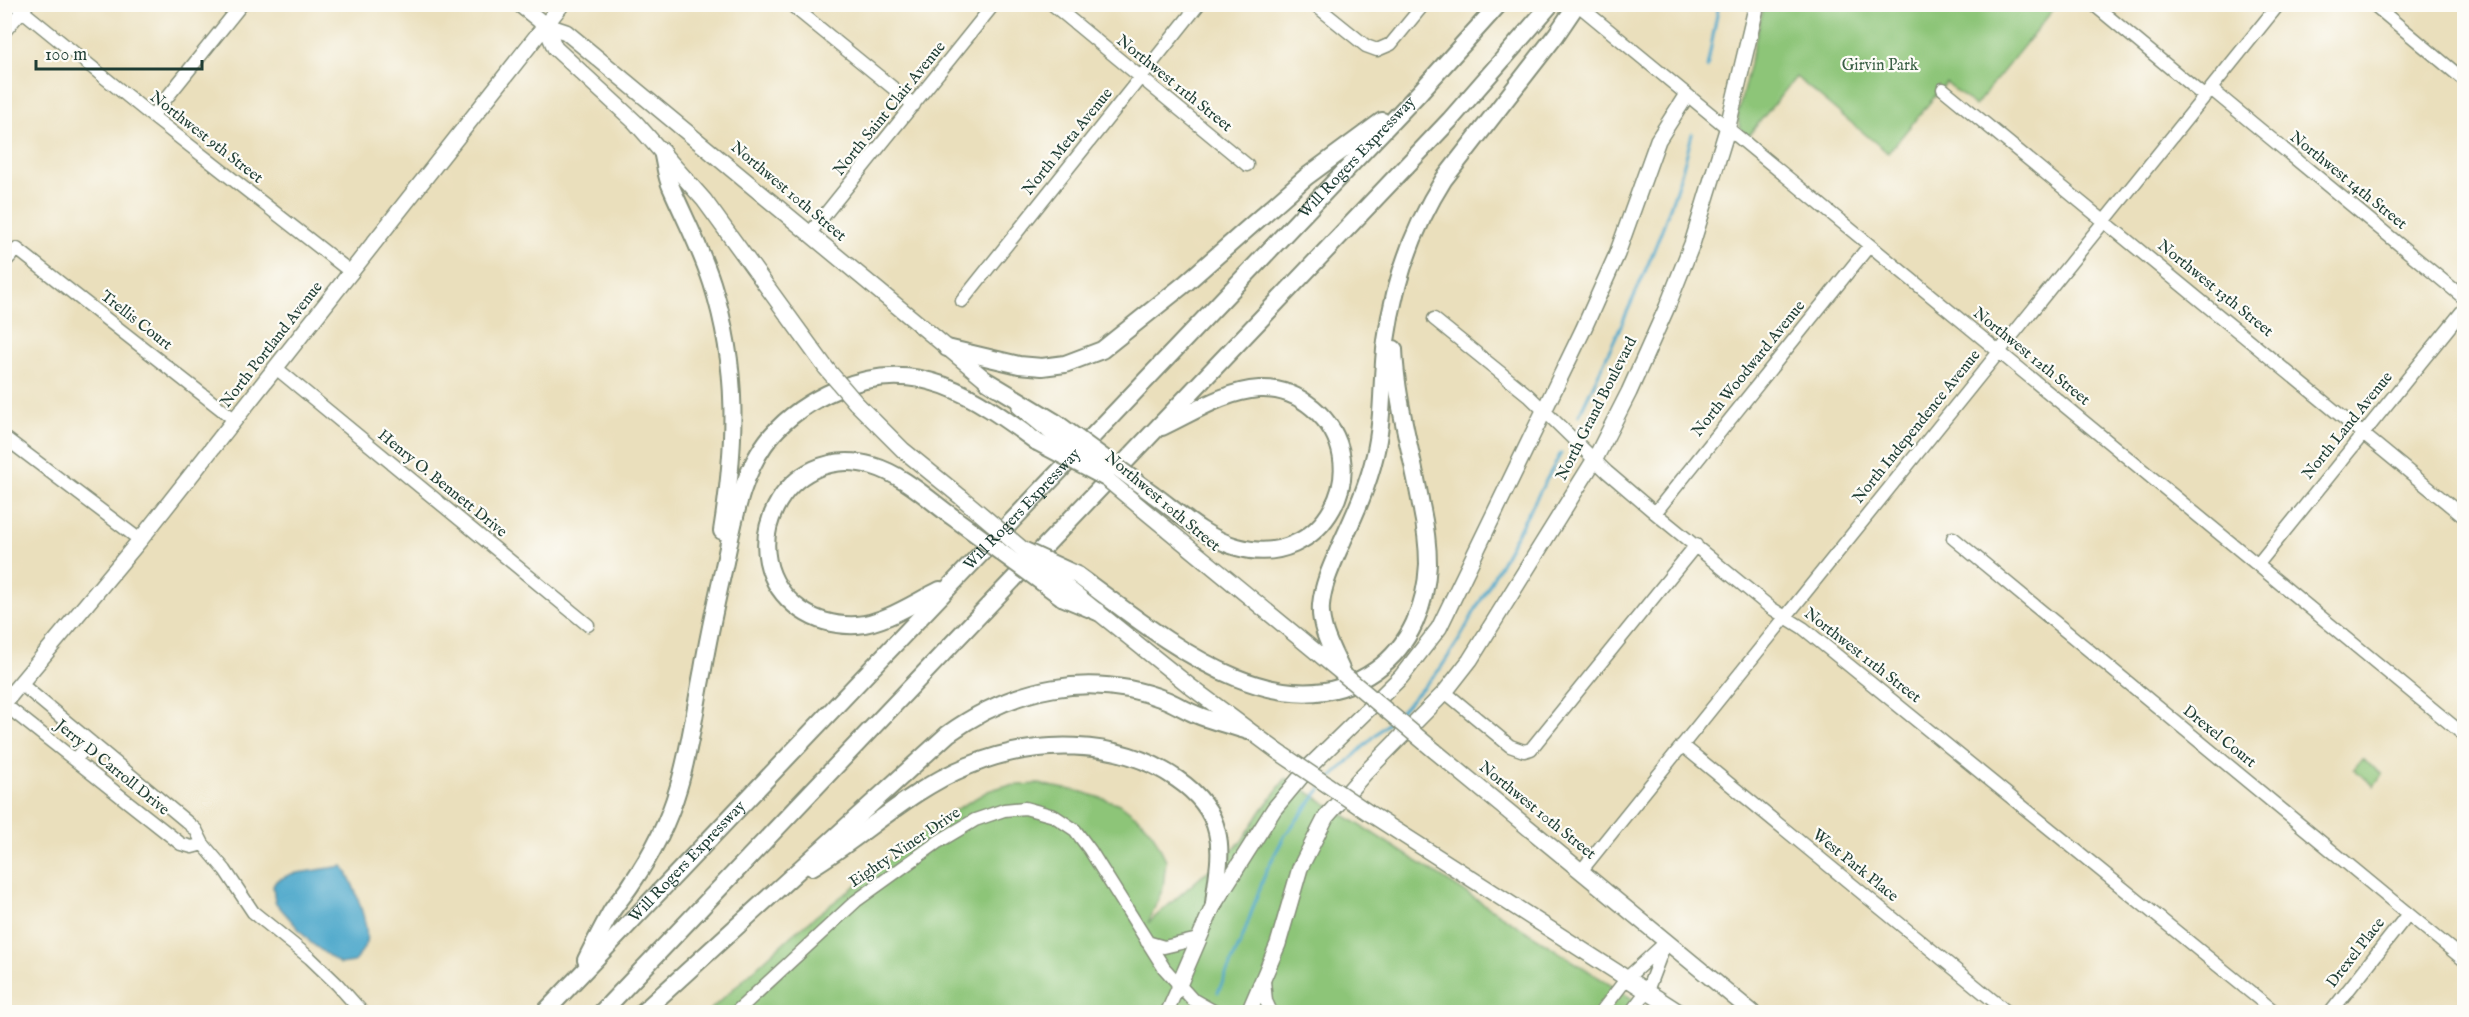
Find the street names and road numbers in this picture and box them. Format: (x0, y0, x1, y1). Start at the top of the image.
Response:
street label: Northwest 11th Street (1112, 31, 1236, 137)
street label: North Saint Clair Avenue (830, 38, 950, 180)
street label: North Meta Avenue (1019, 84, 1117, 200)
street label: Northwest 9th Street (145, 88, 267, 189)
street label: Will Rogers Expressway (1295, 92, 1420, 223)
street label: Northwest 14th Street (2285, 128, 2411, 235)
street label: Northwest 10th Street (726, 138, 850, 247)
street label: Northwest 13th Street (2153, 236, 2277, 342)
street label: North Portland Avenue (216, 278, 328, 412)
street label: Trellis Court (96, 287, 176, 356)
street label: North Woodward Avenue (1688, 297, 1810, 441)
street label: Northwest 12th Street (1968, 304, 2094, 411)
street label: North Grand Boulevard (1552, 333, 1642, 484)
street label: North Independence Avenue (1849, 346, 1985, 508)
street label: North Land Avenue (2298, 368, 2398, 484)
street label: Henry O. Bennett Drive (373, 426, 511, 542)
street label: Will Rogers Expressway (960, 445, 1085, 575)
street label: Northwest 10th Street (1100, 448, 1224, 557)
street label: Northwest 11th Street (1799, 604, 1925, 708)
street label: Drexel Court (2178, 701, 2260, 773)
street label: Jerry D Carroll Drive (49, 715, 173, 820)
street label: Northwest 10th Street (1474, 758, 1600, 865)
street label: Will Rogers Expressway (625, 797, 750, 927)
street label: Eighty Niner Drive (846, 803, 964, 893)
street label: West Park Place (1808, 825, 1902, 907)
street label: Drexel Place (2322, 914, 2390, 992)

